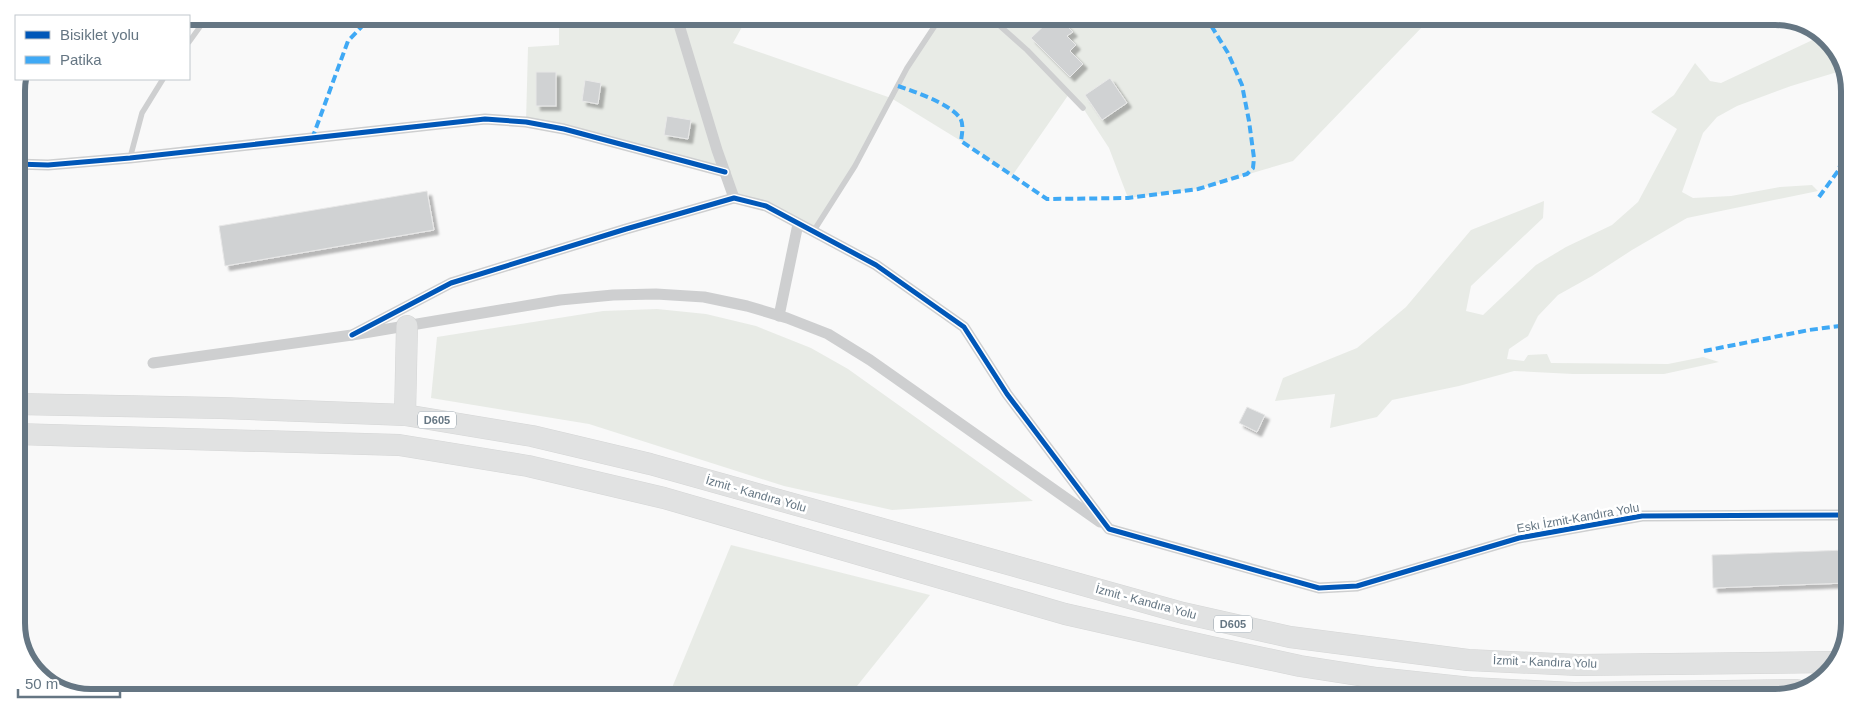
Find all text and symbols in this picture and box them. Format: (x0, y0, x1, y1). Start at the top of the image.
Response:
legend (15, 15, 190, 80)
text: Bisiklet yolu (60, 26, 139, 43)
text: Patika (60, 51, 102, 68)
road number: D605 (418, 412, 456, 428)
street label: İzmit - Kandıra Yolu (704, 473, 808, 515)
street label: Eskı İzmit-Kandıra Yolu (1516, 500, 1640, 536)
street label: İzmit - Kandıra Yolu (1094, 582, 1198, 622)
road number: D605 (1214, 616, 1252, 632)
street label: İzmit - Kandıra Yolu (1493, 653, 1597, 671)
scale bar (18, 666, 120, 698)
text: 50 m (25, 675, 58, 692)

